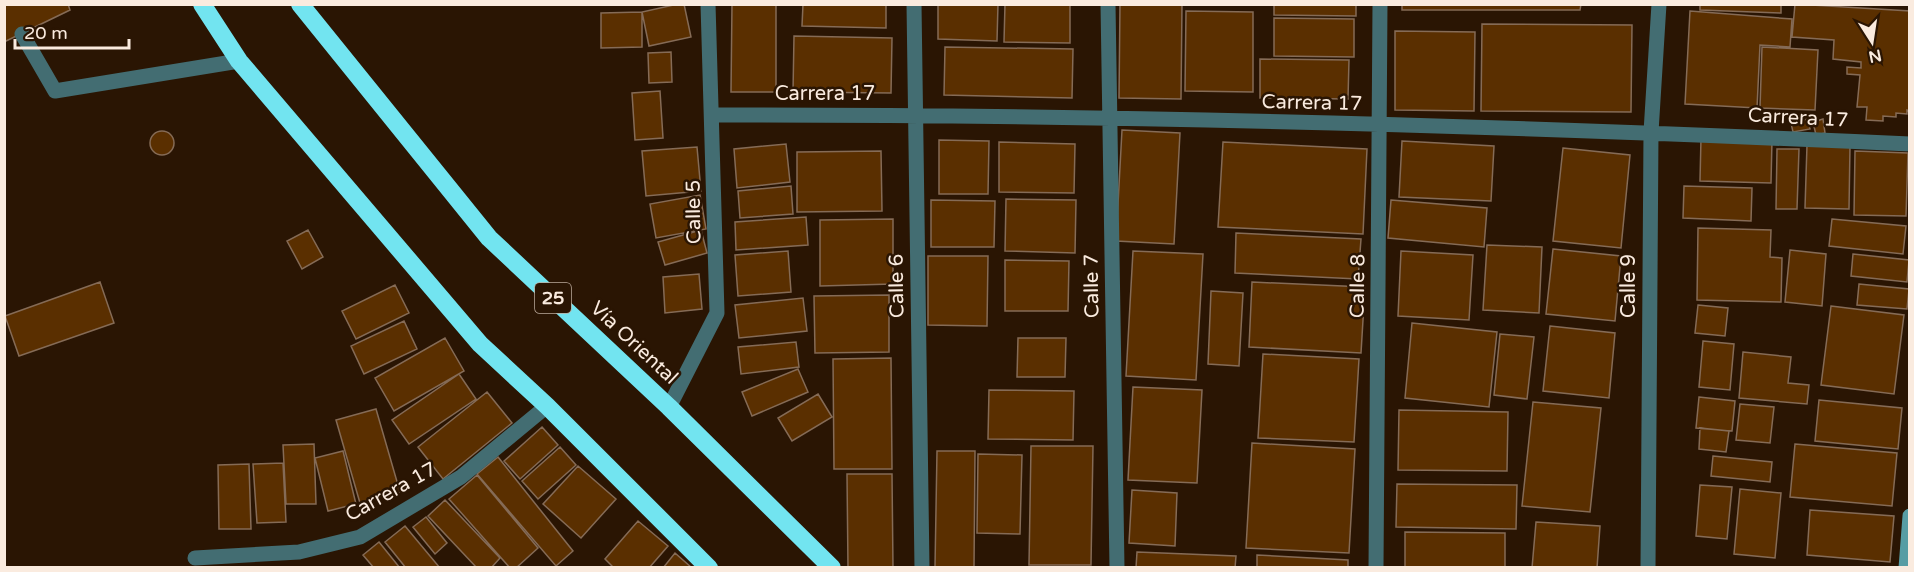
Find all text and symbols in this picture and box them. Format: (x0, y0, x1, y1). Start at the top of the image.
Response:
scale bar (15, 12, 129, 50)
north arrow (1842, 12, 1902, 72)
text: 20 m (24, 22, 68, 44)
text: N (1867, 45, 1883, 67)
street label: Carrera 17 (775, 82, 875, 106)
street label: Carrera 17 (1261, 90, 1363, 116)
street label: Carrera 17 (1747, 103, 1849, 133)
street label: Calle 5 (681, 180, 707, 244)
street label: Calle 6 (884, 254, 910, 318)
street label: Calle 7 (1079, 254, 1105, 318)
street label: Calle 8 (1345, 254, 1371, 318)
street label: Calle 9 (1617, 254, 1641, 318)
road number: 25 (535, 283, 571, 313)
street label: Vía Oriental (585, 296, 683, 390)
street label: Carrera 17 (341, 457, 441, 527)

